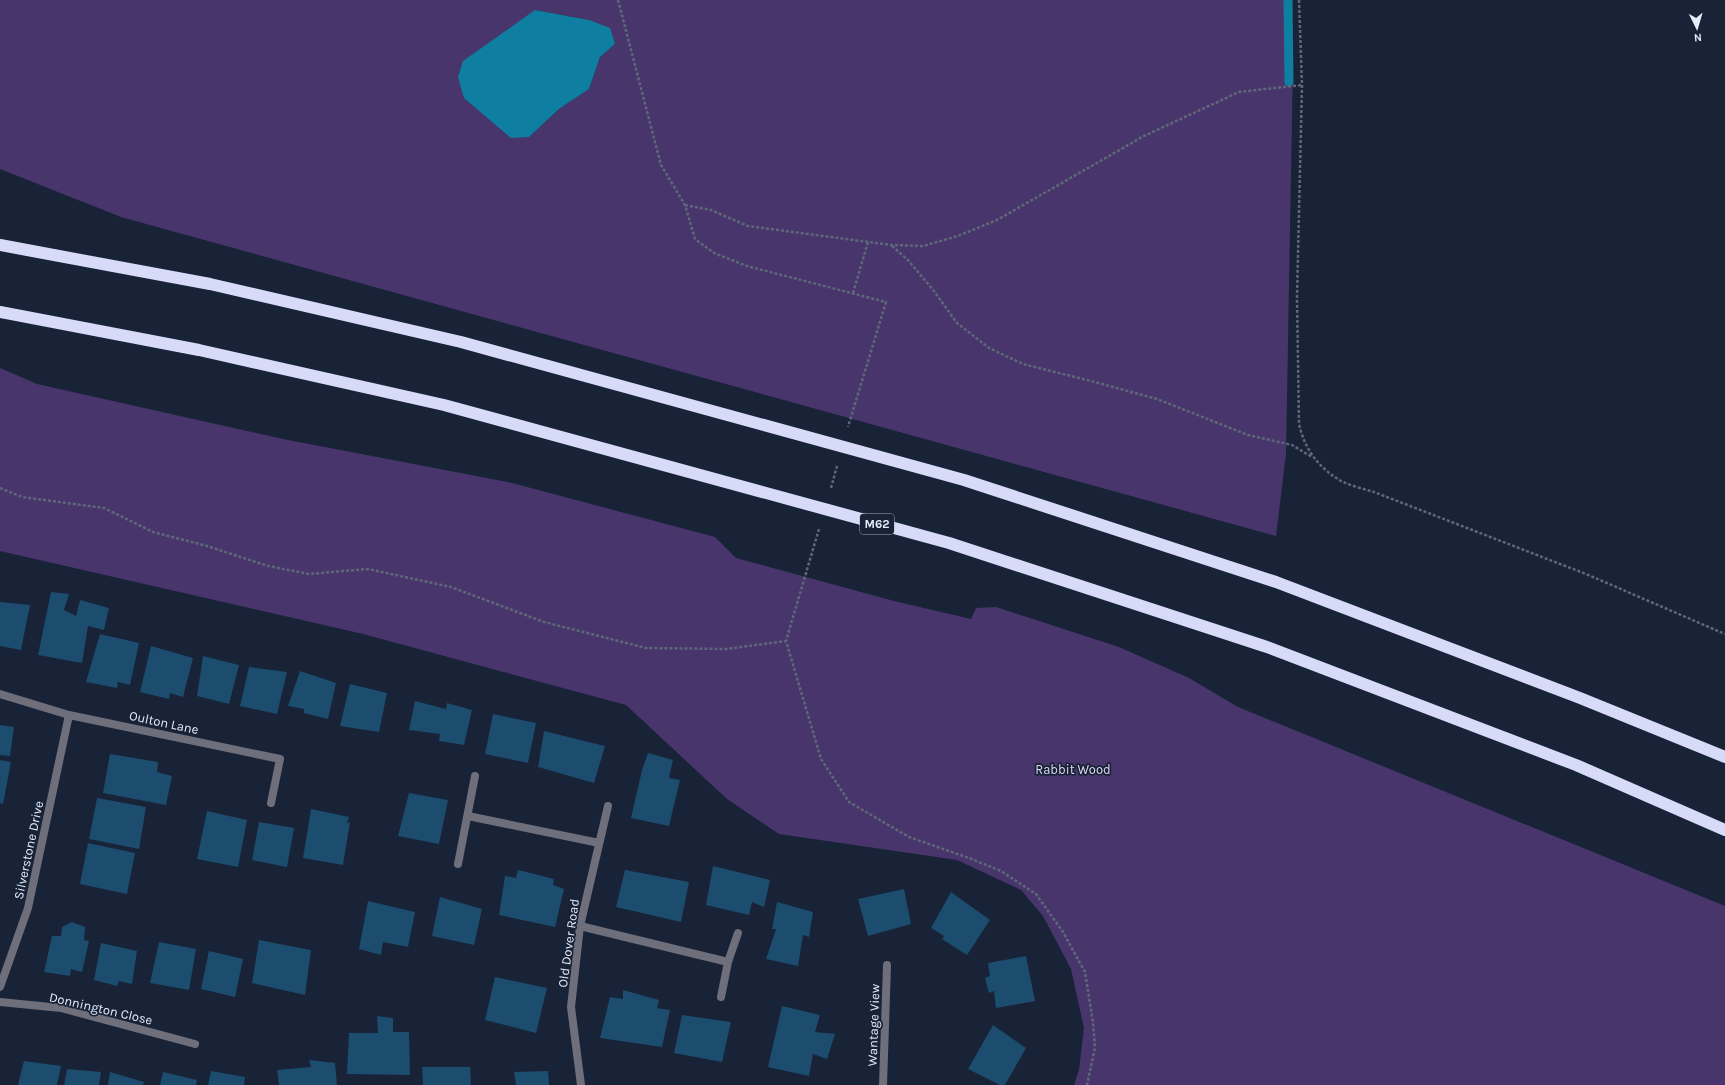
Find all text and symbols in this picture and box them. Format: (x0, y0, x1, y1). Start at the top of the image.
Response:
north arrow (1677, 8, 1717, 48)
text: N (1693, 31, 1702, 44)
road number: M62 (860, 514, 894, 534)
street label: Oulton Lane (128, 708, 200, 737)
park label: Rabbit Wood (1035, 762, 1111, 777)
street label: Silverstone Drive (11, 799, 46, 901)
street label: Old Dover Road (555, 898, 582, 988)
street label: Wantage View (865, 983, 882, 1067)
street label: Donnington Close (48, 989, 154, 1028)

